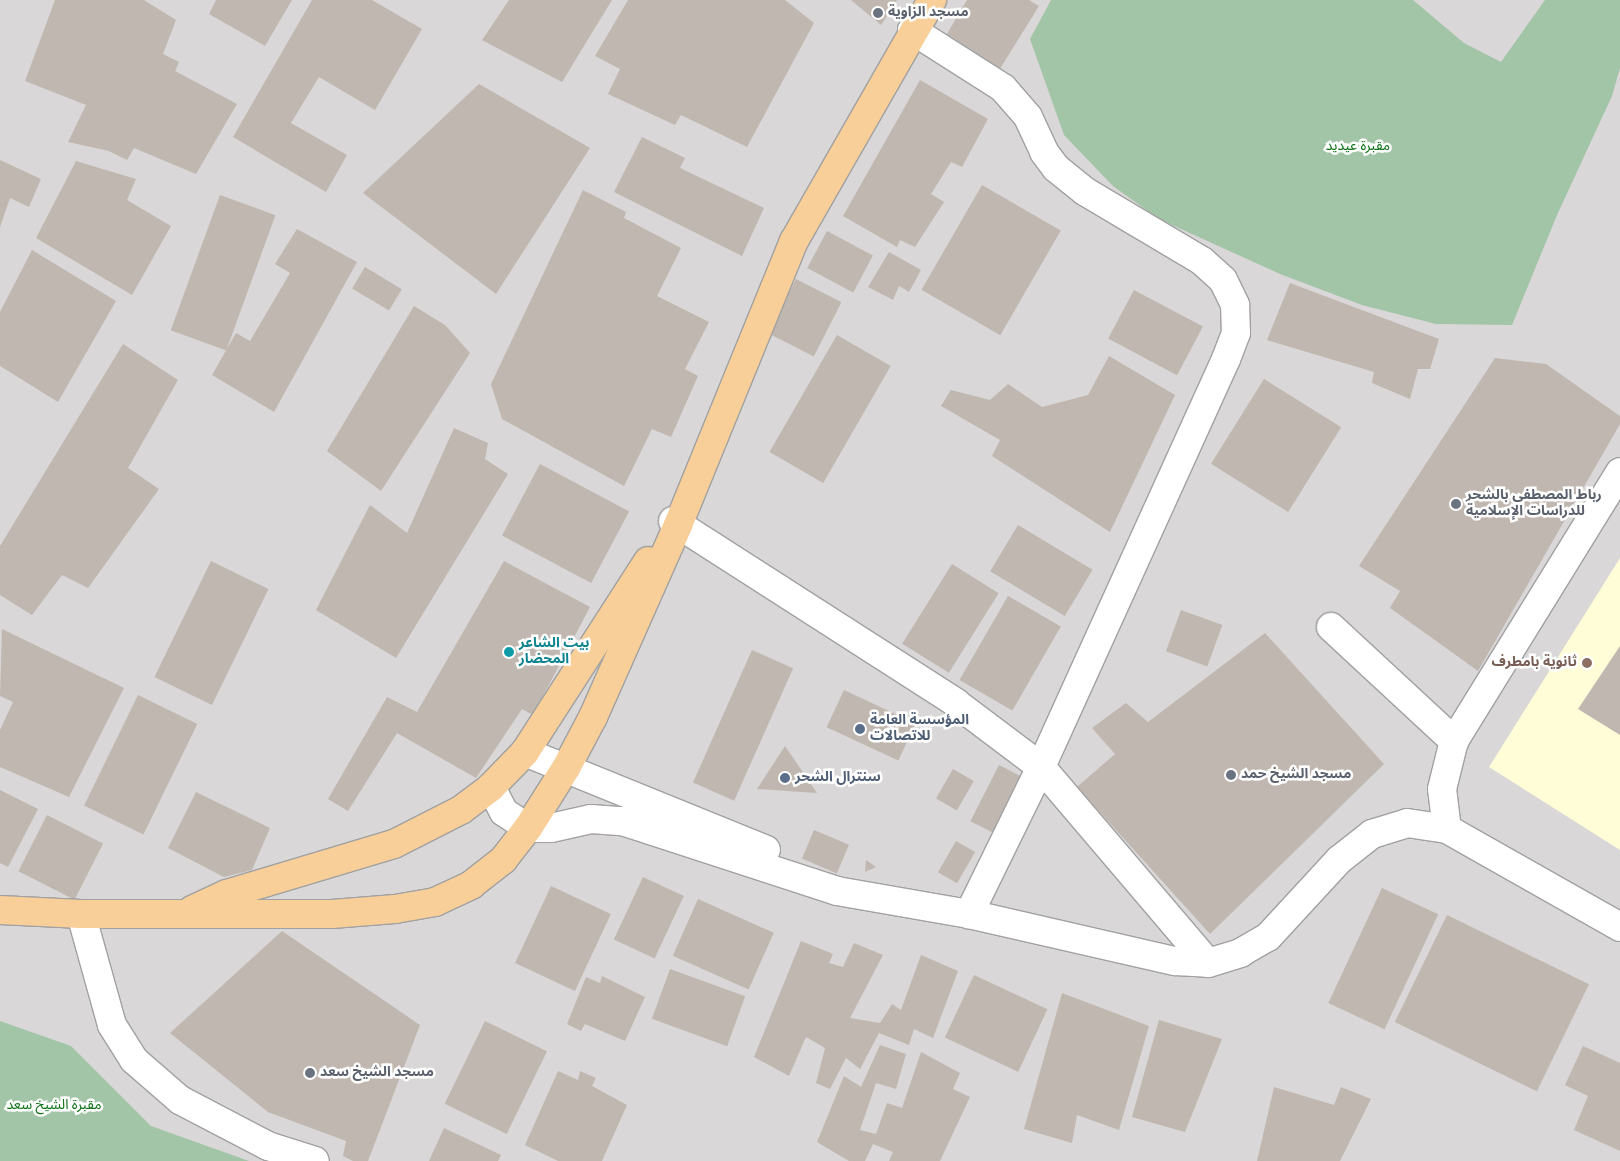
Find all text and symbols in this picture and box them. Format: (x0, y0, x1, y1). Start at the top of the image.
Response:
place label: مسجد الزاوية (888, 5, 969, 21)
marker: مسجد الزاوية (872, 7, 884, 19)
park label: مقبرة عيديد (1326, 139, 1390, 155)
place label: رباط المصطفى بالشحر للدراسات الإسلامية (1466, 488, 1602, 520)
marker: رباط المصطفى بالشحر للدراسات الإسلامية (1450, 498, 1462, 510)
place label: بيت الشاعر المحضار (519, 636, 589, 669)
marker: بيت الشاعر المحضار (503, 646, 515, 658)
place label: ثانوية بامطرف (1492, 655, 1577, 671)
marker: ثانوية بامطرف (1581, 657, 1593, 669)
place label: المؤسسة العامة للاتصالات (870, 713, 969, 746)
marker: المؤسسة العامة للاتصالات (854, 723, 866, 735)
place label: مسجد الشيخ حمد (1241, 767, 1351, 783)
marker: مسجد الشيخ حمد (1225, 769, 1237, 781)
place label: سنترال الشحر (795, 770, 881, 786)
marker: سنترال الشحر (779, 772, 791, 784)
place label: مسجد الشيخ سعد (320, 1065, 434, 1081)
marker: مسجد الشيخ سعد (304, 1067, 316, 1079)
park label: مقبرة الشيخ سعد (6, 1098, 102, 1114)

